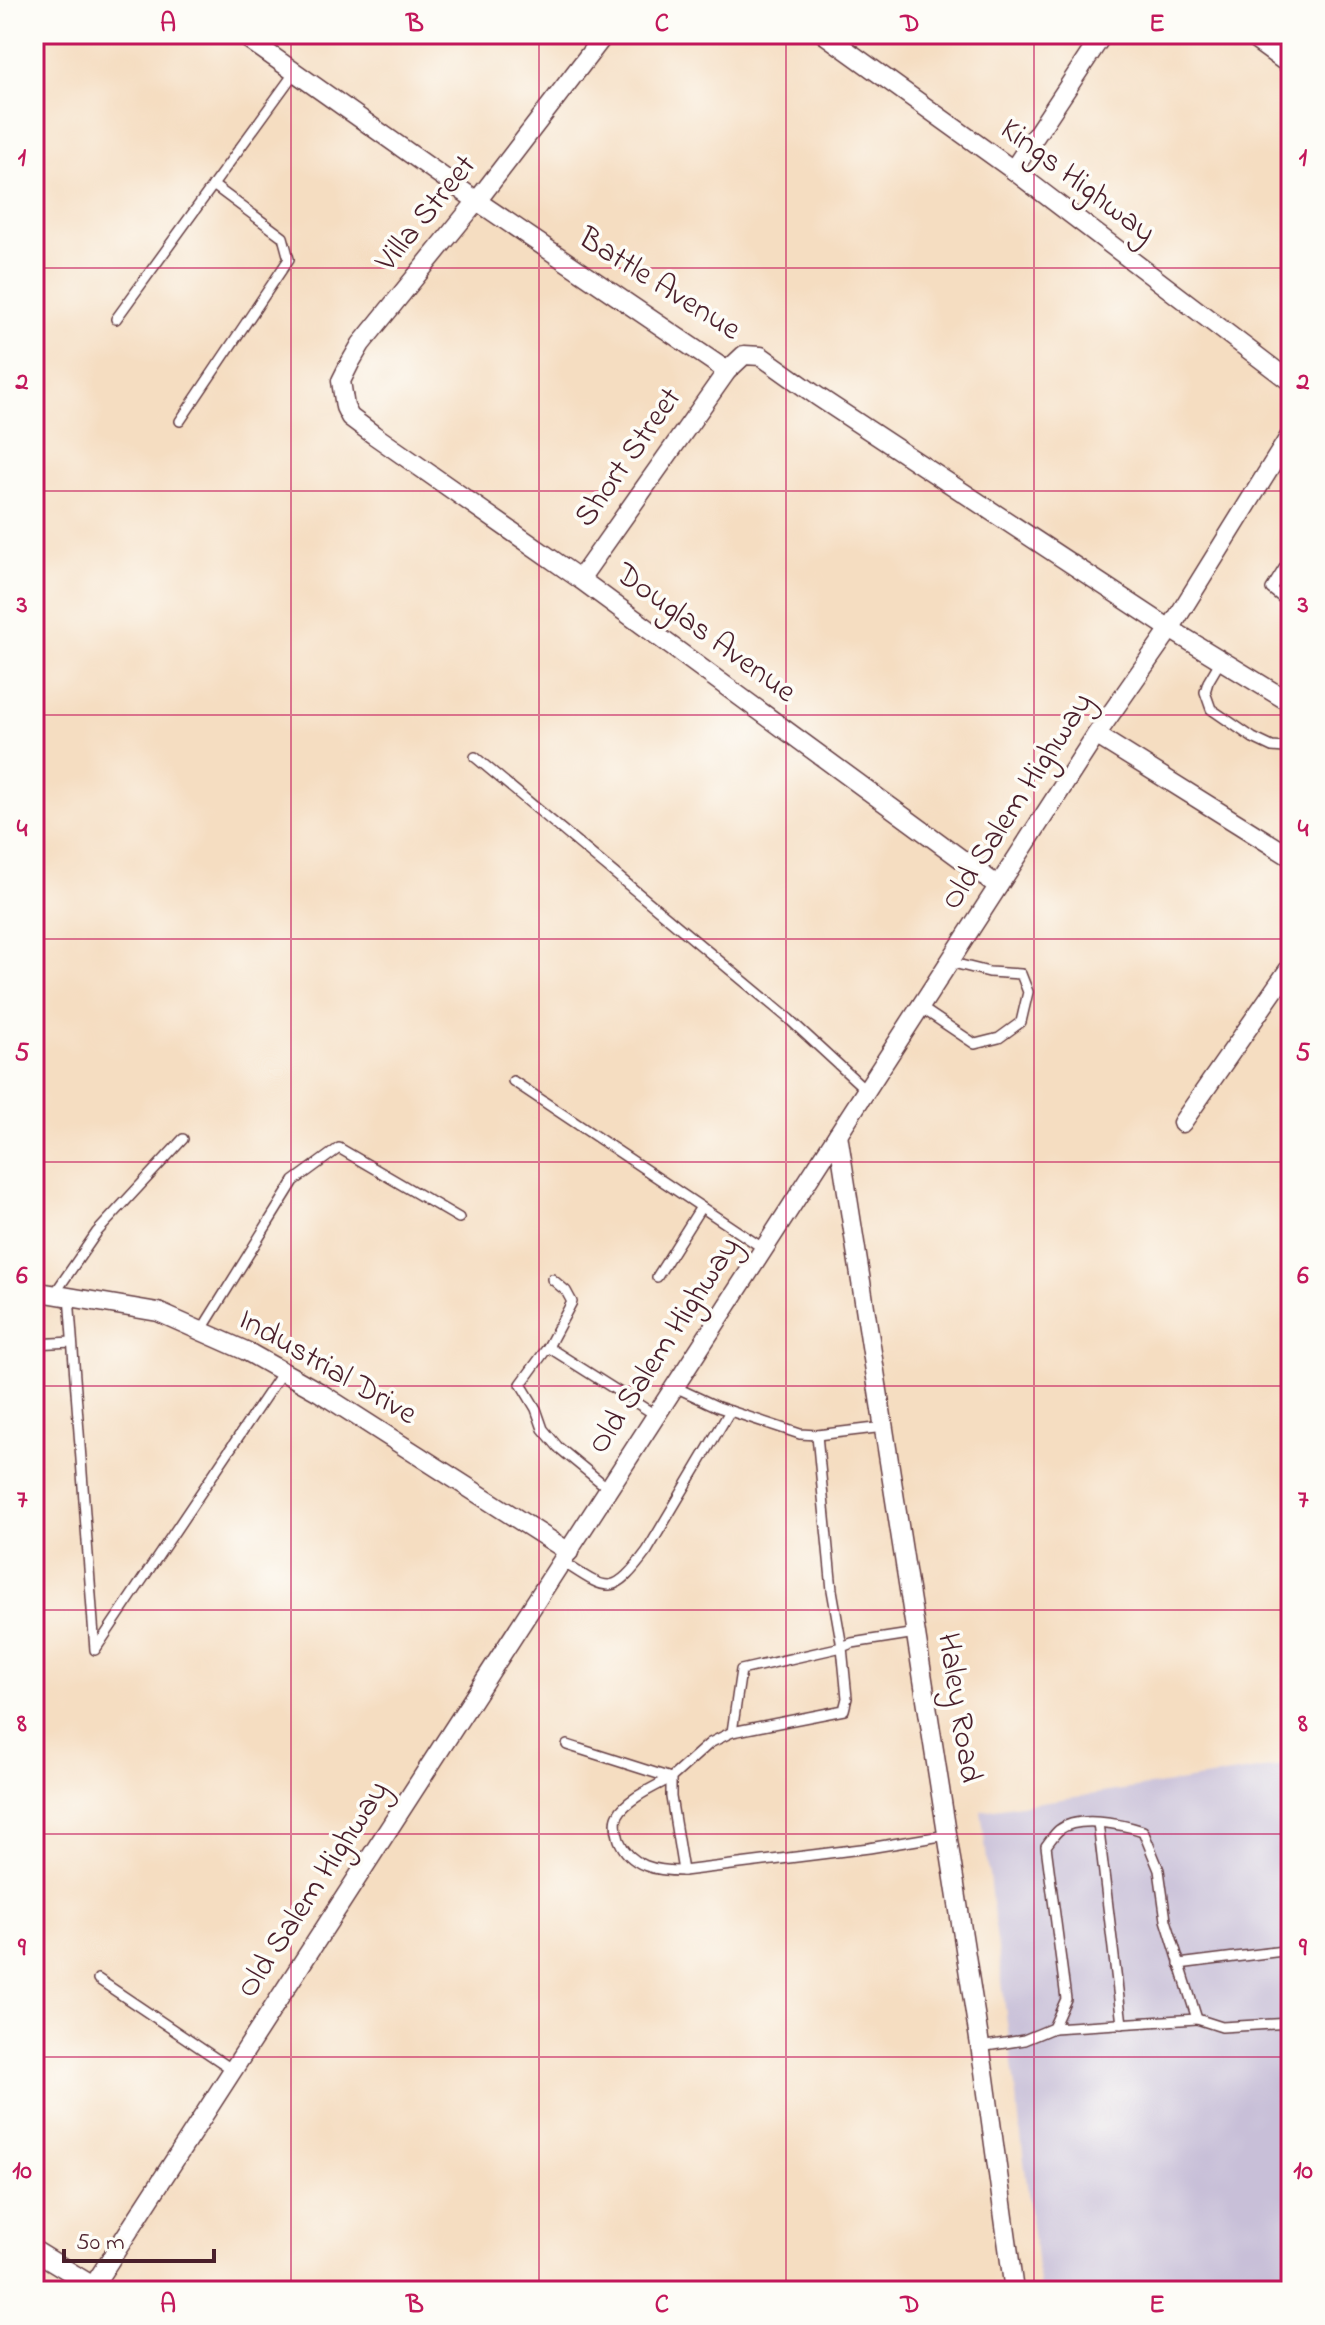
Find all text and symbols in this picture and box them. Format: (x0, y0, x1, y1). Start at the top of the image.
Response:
text: A (160, 6, 176, 44)
text: B (405, 6, 424, 44)
text: C (655, 6, 669, 44)
text: D (899, 6, 920, 44)
text: E (1149, 6, 1165, 44)
street label: Kings Highway (989, 108, 1165, 256)
text: 1 (18, 140, 27, 178)
text: 1 (1299, 140, 1308, 178)
street label: Villa Street (364, 145, 489, 284)
street label: Battle Avenue (568, 216, 750, 354)
text: 2 (15, 364, 29, 402)
text: 2 (1296, 364, 1310, 402)
street label: Short Street (563, 378, 695, 538)
street label: Douglas Avenue (604, 551, 806, 716)
text: 3 (16, 587, 28, 625)
text: 3 (1297, 587, 1309, 625)
street label: Old Salem Highway (930, 684, 1106, 920)
text: 4 (17, 811, 28, 849)
text: 4 (1298, 811, 1309, 849)
text: 5 (15, 1035, 30, 1073)
text: 5 (1296, 1035, 1311, 1073)
street label: Old Salem Highway (577, 1228, 753, 1464)
text: 6 (16, 1258, 28, 1296)
text: 6 (1297, 1258, 1309, 1296)
street label: Industrial Drive (229, 1298, 426, 1439)
text: 7 (17, 1482, 28, 1520)
text: 7 (1298, 1482, 1309, 1520)
street label: Haley Road (923, 1630, 993, 1786)
text: 8 (16, 1706, 27, 1744)
text: 8 (1297, 1706, 1308, 1744)
street label: Old Salem Highway (226, 1772, 402, 2008)
text: 9 (17, 1930, 27, 1968)
text: 9 (1298, 1930, 1308, 1968)
text: 10 (12, 2153, 32, 2191)
text: 10 (1293, 2153, 1313, 2191)
scale bar (64, 2213, 214, 2263)
text: 50 m (76, 2226, 125, 2261)
text: A (160, 2287, 176, 2325)
text: B (405, 2287, 424, 2325)
text: C (655, 2287, 669, 2325)
text: D (899, 2287, 920, 2325)
text: E (1149, 2287, 1165, 2325)

